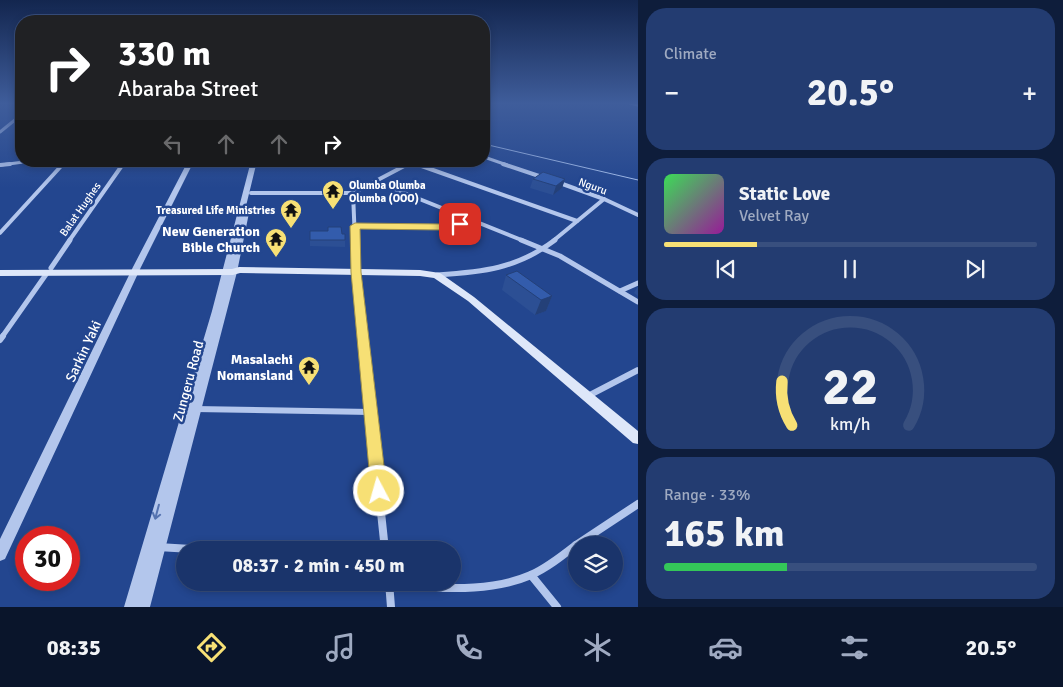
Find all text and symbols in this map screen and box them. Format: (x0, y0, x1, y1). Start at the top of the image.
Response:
text: 330 m (118, 32, 211, 75)
icon: right (35, 35, 100, 100)
text: Climate (664, 44, 717, 64)
text: 20.5° (807, 69, 894, 116)
text: Abaraba Street (118, 75, 258, 102)
text: − (664, 76, 679, 110)
text: + (1022, 76, 1037, 110)
icon: left (159, 130, 187, 158)
icon: ahead (212, 130, 240, 158)
icon: ahead (265, 130, 293, 158)
icon: right (318, 130, 346, 158)
street label: Nguru (577, 175, 609, 198)
temple icon: Olumba Olumba Olumba (OOO) (321, 179, 345, 210)
place label: Olumba Olumba Olumba (OOO) (349, 179, 426, 205)
street label: Balat Hughes (57, 180, 104, 239)
text: Static Love (739, 182, 830, 206)
temple icon: Treasured Life Ministries (279, 198, 303, 229)
pin (439, 203, 481, 245)
place label: Treasured Life Ministries (156, 204, 275, 217)
text: Velvet Ray (739, 206, 809, 226)
icon: arrive (446, 210, 474, 238)
place label: New Generation Bible Church (162, 223, 260, 256)
temple icon: New Generation Bible Church (264, 227, 288, 258)
icon: previous (712, 255, 740, 283)
icon: pause (836, 255, 864, 283)
icon: next (961, 255, 989, 283)
street label: Sarkin Yaki (62, 318, 105, 385)
street label: Zungeru Road (170, 339, 207, 423)
place label: Masalachi Nomansland (217, 351, 293, 384)
temple icon: Masalachi Nomansland (297, 355, 321, 386)
text: 22 (822, 355, 879, 419)
text: km/h (830, 413, 871, 435)
position arrow (352, 464, 404, 516)
text: Range · 33% (664, 485, 750, 505)
one-way arrow (152, 503, 162, 519)
text: 165 km (664, 510, 785, 557)
speed limit sign: 30 (15, 526, 80, 591)
map controls (568, 536, 623, 591)
button: layers (568, 536, 623, 591)
text: 08:37 · 2 min · 450 m (232, 554, 405, 578)
icon: directions (194, 630, 229, 665)
icon: music (323, 630, 358, 665)
icon: phone (451, 630, 486, 665)
icon: climate (580, 630, 615, 665)
icon: car (708, 630, 743, 665)
icon: filters (837, 630, 872, 665)
text: 08:35 (47, 634, 101, 661)
text: 20.5° (965, 634, 1016, 661)

